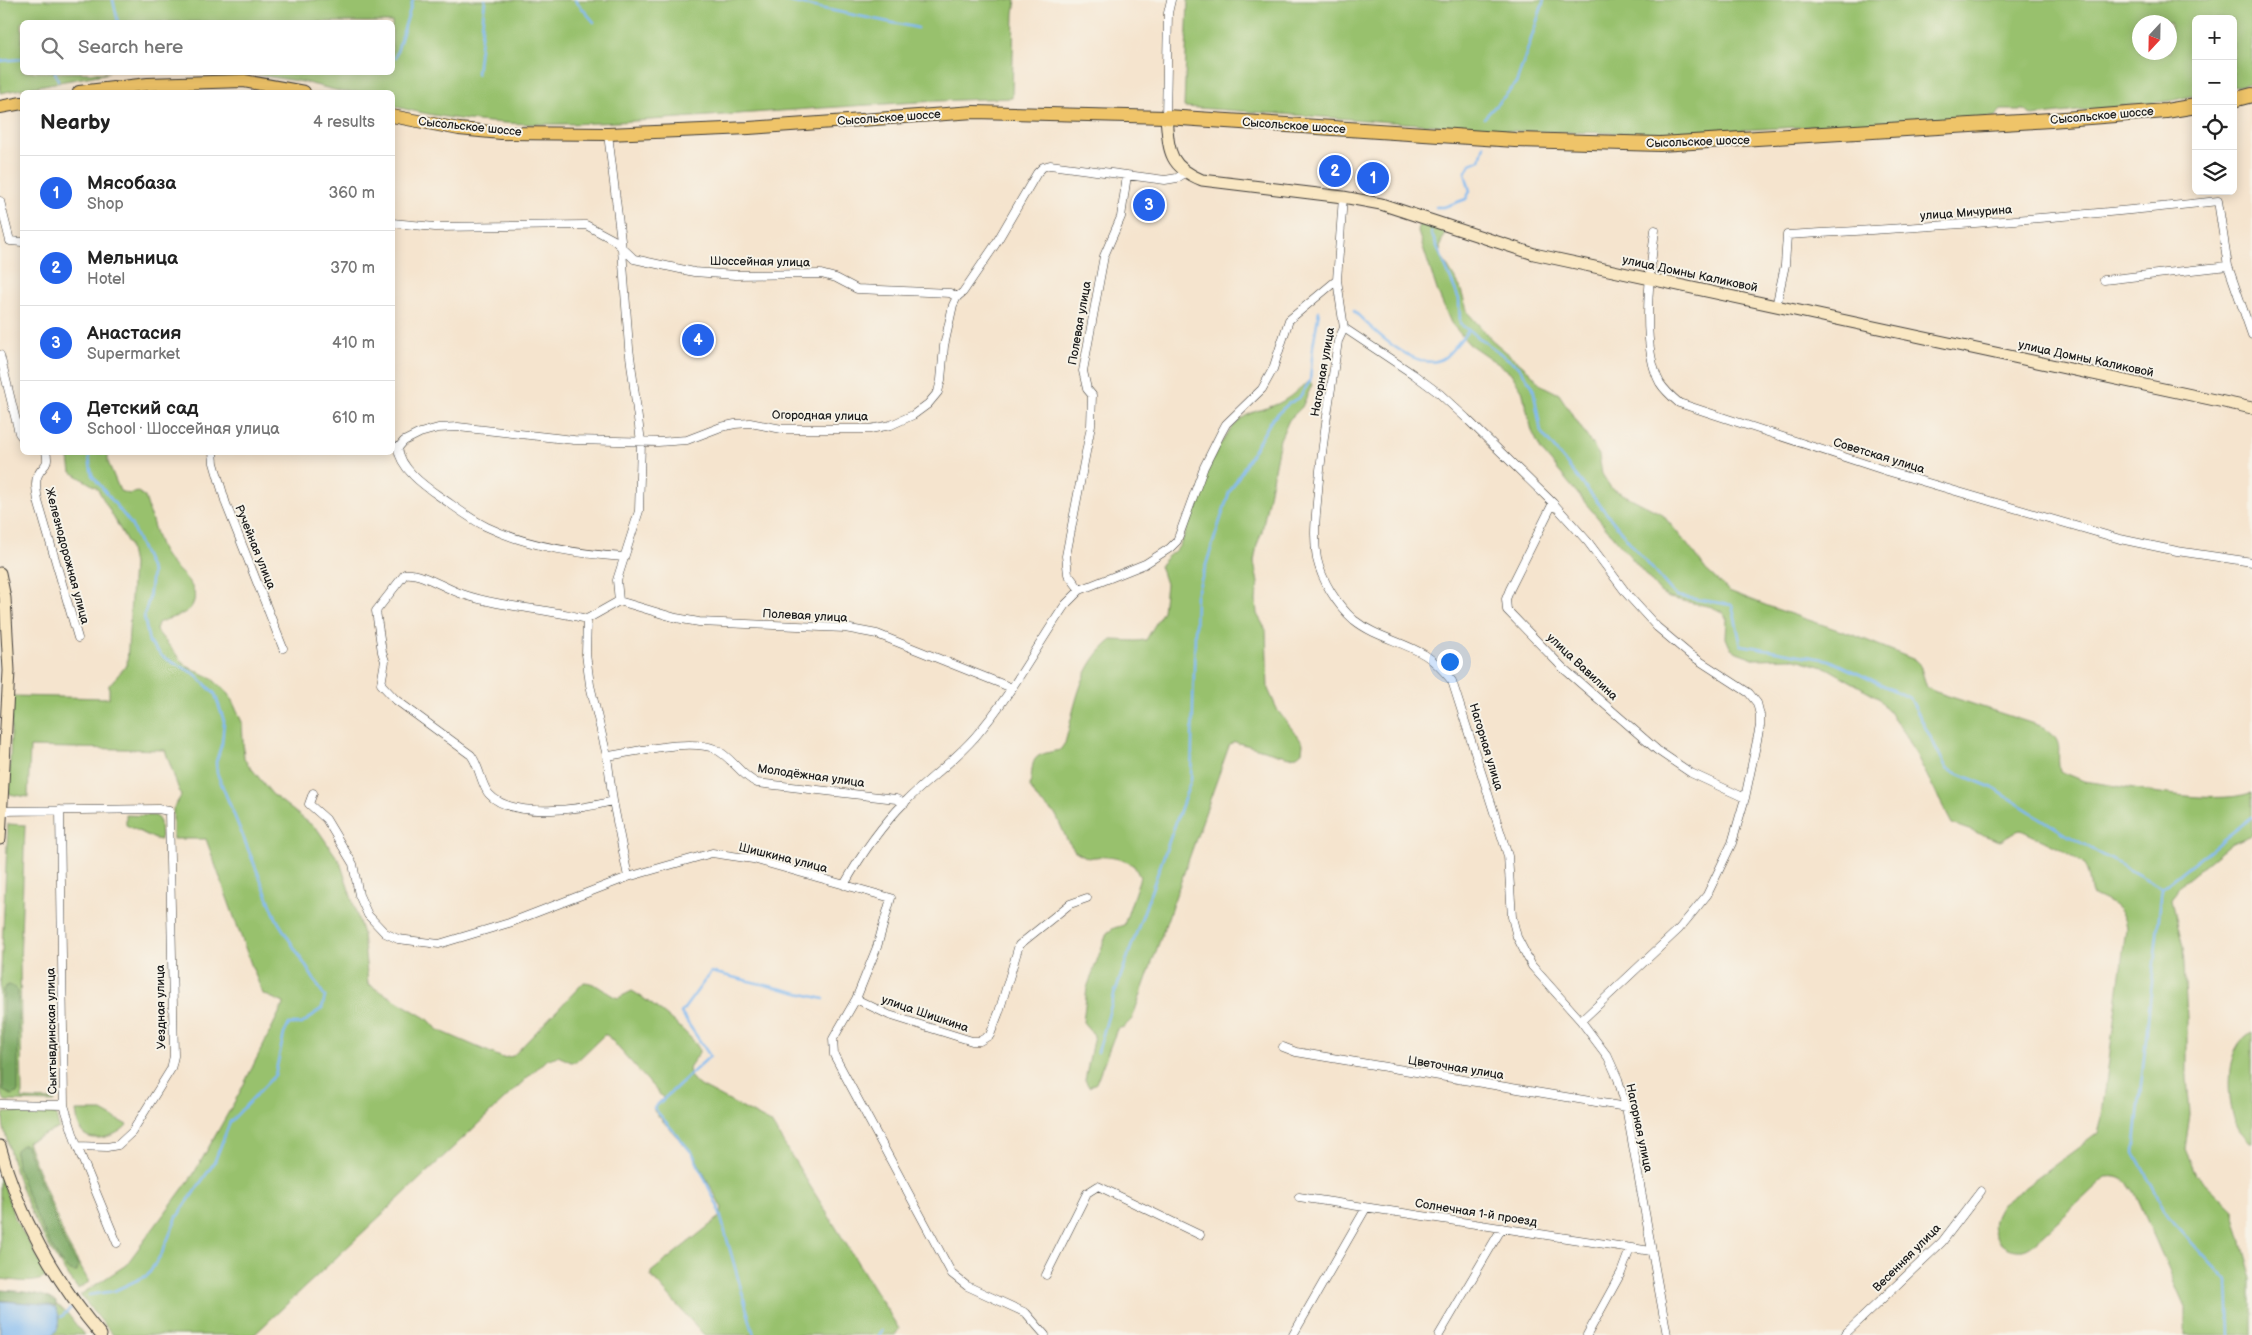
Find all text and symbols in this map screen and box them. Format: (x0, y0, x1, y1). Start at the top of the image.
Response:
north arrow (2132, 15, 2177, 60)
map controls (2192, 15, 2237, 195)
button: + (2192, 15, 2237, 60)
search box (20, 20, 395, 75)
icon: search (38, 34, 66, 62)
text: Search here (78, 36, 183, 59)
button: − (2192, 60, 2237, 105)
street label: Сысольское шоссе (2050, 104, 2155, 128)
button: locate (2192, 105, 2237, 150)
street label: Сысольское шоссе (837, 107, 942, 129)
text: Nearby (40, 110, 110, 135)
text: 4 results (313, 113, 375, 132)
street label: Сысольское шоссе (418, 114, 523, 140)
street label: Сысольское шоссе (1242, 115, 1347, 137)
street label: Сысольское шоссе (1646, 133, 1750, 151)
button: layers (2192, 150, 2237, 195)
pin: 2 (1319, 152, 1351, 190)
pin: 1 (1357, 159, 1389, 197)
text: Мясобаза (87, 172, 176, 195)
text: 1 (53, 184, 59, 203)
text: 360 m (328, 184, 375, 203)
pin: 3 (1133, 186, 1165, 224)
text: Shop (87, 195, 124, 214)
street label: улица Мичурина (1919, 202, 2013, 224)
text: Мельница (87, 247, 178, 270)
street label: улица Домны Каликовой (1621, 252, 1759, 296)
street label: Шоссейная улица (710, 254, 810, 270)
text: 2 (51, 259, 61, 278)
text: 370 m (330, 259, 375, 278)
text: Hotel (87, 270, 125, 289)
street label: Полевая улица (1065, 280, 1095, 366)
pin: 4 (682, 321, 714, 359)
text: Анастасия (87, 322, 182, 345)
street label: Нагорная улица (1308, 326, 1338, 418)
text: 3 (51, 334, 61, 353)
text: 410 m (332, 334, 375, 353)
street label: улица Домны Каликовой (2017, 337, 2155, 381)
text: Supermarket (87, 345, 180, 364)
text: Детский сад (87, 397, 198, 420)
street label: Огородная улица (772, 408, 868, 424)
text: 4 (51, 409, 61, 428)
text: 610 m (332, 409, 375, 428)
text: School · Шоссейная улица (87, 420, 280, 439)
street label: Советская улица (1831, 435, 1927, 477)
street label: Железнодорожная улица (42, 486, 92, 626)
street label: Ручейная улица (231, 503, 279, 591)
street label: Полевая улица (762, 606, 848, 626)
street label: улица Вавилина (1543, 630, 1621, 704)
your location (1437, 649, 1463, 675)
street label: Нагорная улица (1466, 702, 1506, 792)
street label: Молодёжная улица (756, 761, 866, 791)
street label: Шишкина улица (737, 840, 829, 876)
street label: Уездная улица (153, 965, 169, 1049)
street label: Сыктывдинская улица (43, 968, 61, 1094)
street label: улица Шишкина (880, 992, 970, 1036)
street label: Цветочная улица (1407, 1053, 1505, 1083)
street label: Нагорная улица (1622, 1082, 1656, 1174)
street label: Солнечная 1-й проезд (1414, 1196, 1539, 1230)
street label: Весенняя улица (1870, 1221, 1944, 1295)

